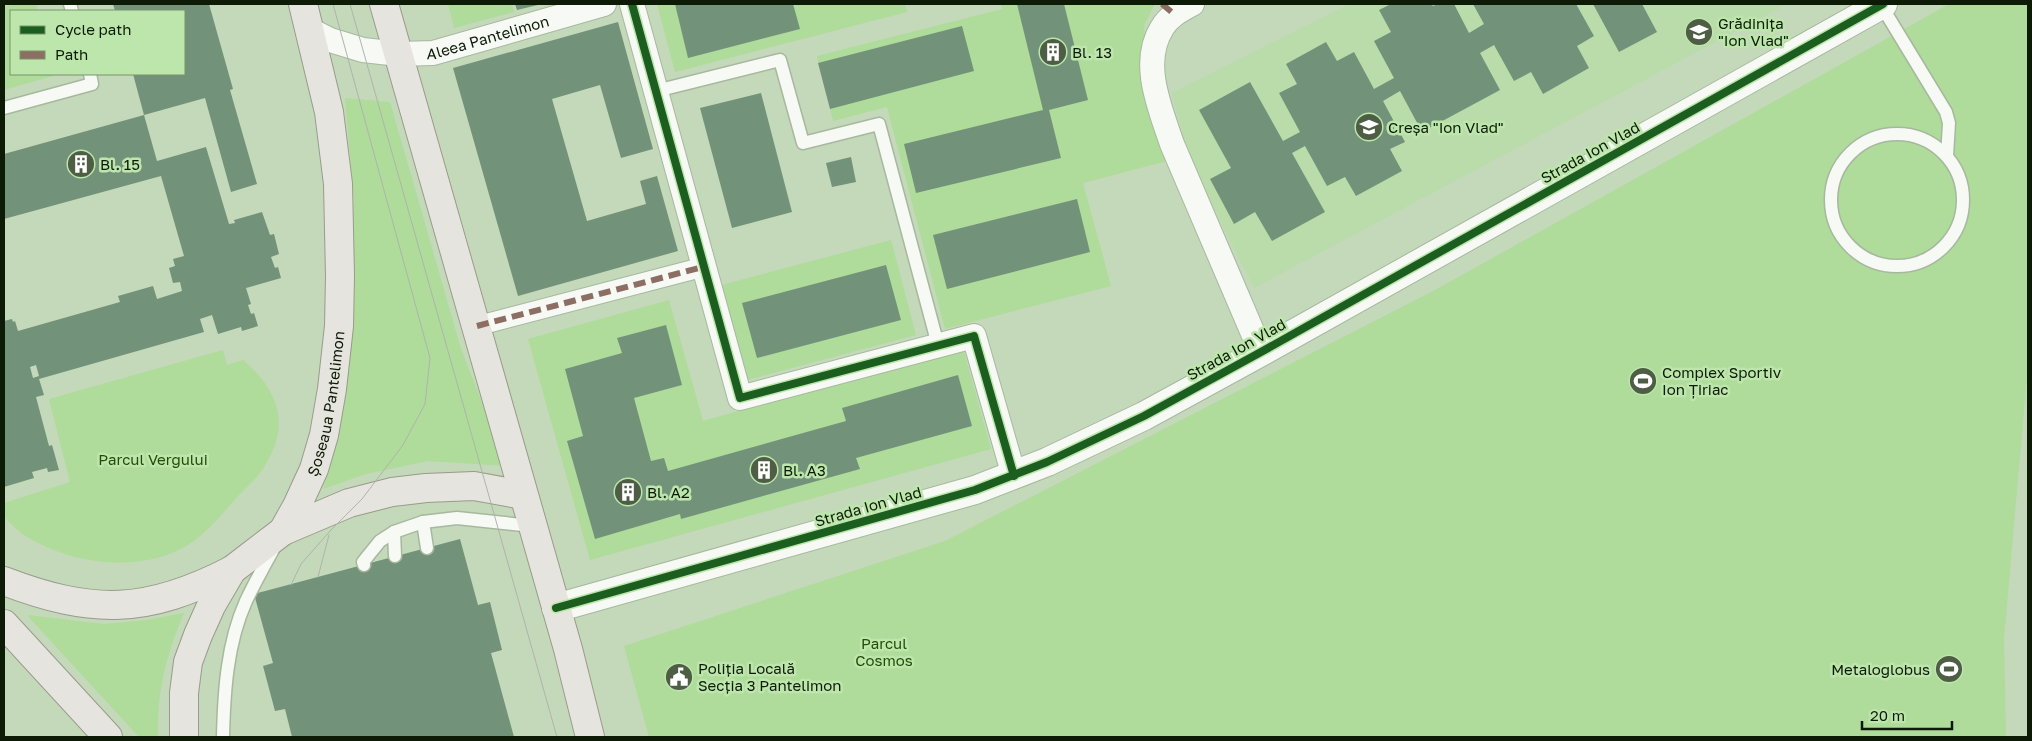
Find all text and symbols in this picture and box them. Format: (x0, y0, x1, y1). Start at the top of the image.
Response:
legend (10, 10, 185, 75)
street label: Aleea Pantelimon (426, 11, 551, 62)
place label: Grădinița "Ion Vlad" (1718, 14, 1789, 49)
school or university icon: Grădinița "Ion Vlad" (1684, 17, 1714, 47)
text: Cycle path (55, 20, 131, 38)
building icon: Bl. 13 (1038, 37, 1068, 67)
place label: Bl. 13 (1072, 43, 1112, 61)
text: Path (55, 45, 88, 63)
school or university icon: Creșa "Ion Vlad" (1354, 112, 1384, 142)
street label: Strada Ion Vlad (1537, 117, 1643, 187)
place label: Creșa "Ion Vlad" (1388, 118, 1504, 136)
building icon: Bl. 15 (66, 149, 96, 179)
place label: Bl. 15 (100, 155, 140, 173)
street label: Strada Ion Vlad (1183, 314, 1289, 384)
street label: Șoseaua Pantelimon (303, 330, 347, 479)
place label: Complex Sportiv Ion Țiriac (1662, 363, 1782, 399)
sports icon: Complex Sportiv Ion Țiriac (1628, 366, 1658, 396)
park label: Parcul Vergului (98, 450, 208, 468)
building icon: Bl. A3 (749, 455, 779, 485)
place label: Bl. A3 (783, 461, 826, 479)
building icon: Bl. A2 (613, 477, 643, 507)
street label: Strada Ion Vlad (813, 482, 923, 530)
place label: Bl. A2 (647, 483, 690, 501)
park label: Parcul Cosmos (855, 634, 913, 669)
sports icon: Metaloglobus (1934, 654, 1964, 684)
place label: Poliția Locală Secția 3 Pantelimon (698, 659, 842, 694)
place label: Metaloglobus (1831, 660, 1930, 678)
public building icon: Poliția Locală Secția 3 Pantelimon (664, 662, 694, 692)
scale bar (1862, 698, 1952, 730)
text: 20 m (1870, 706, 1905, 724)

